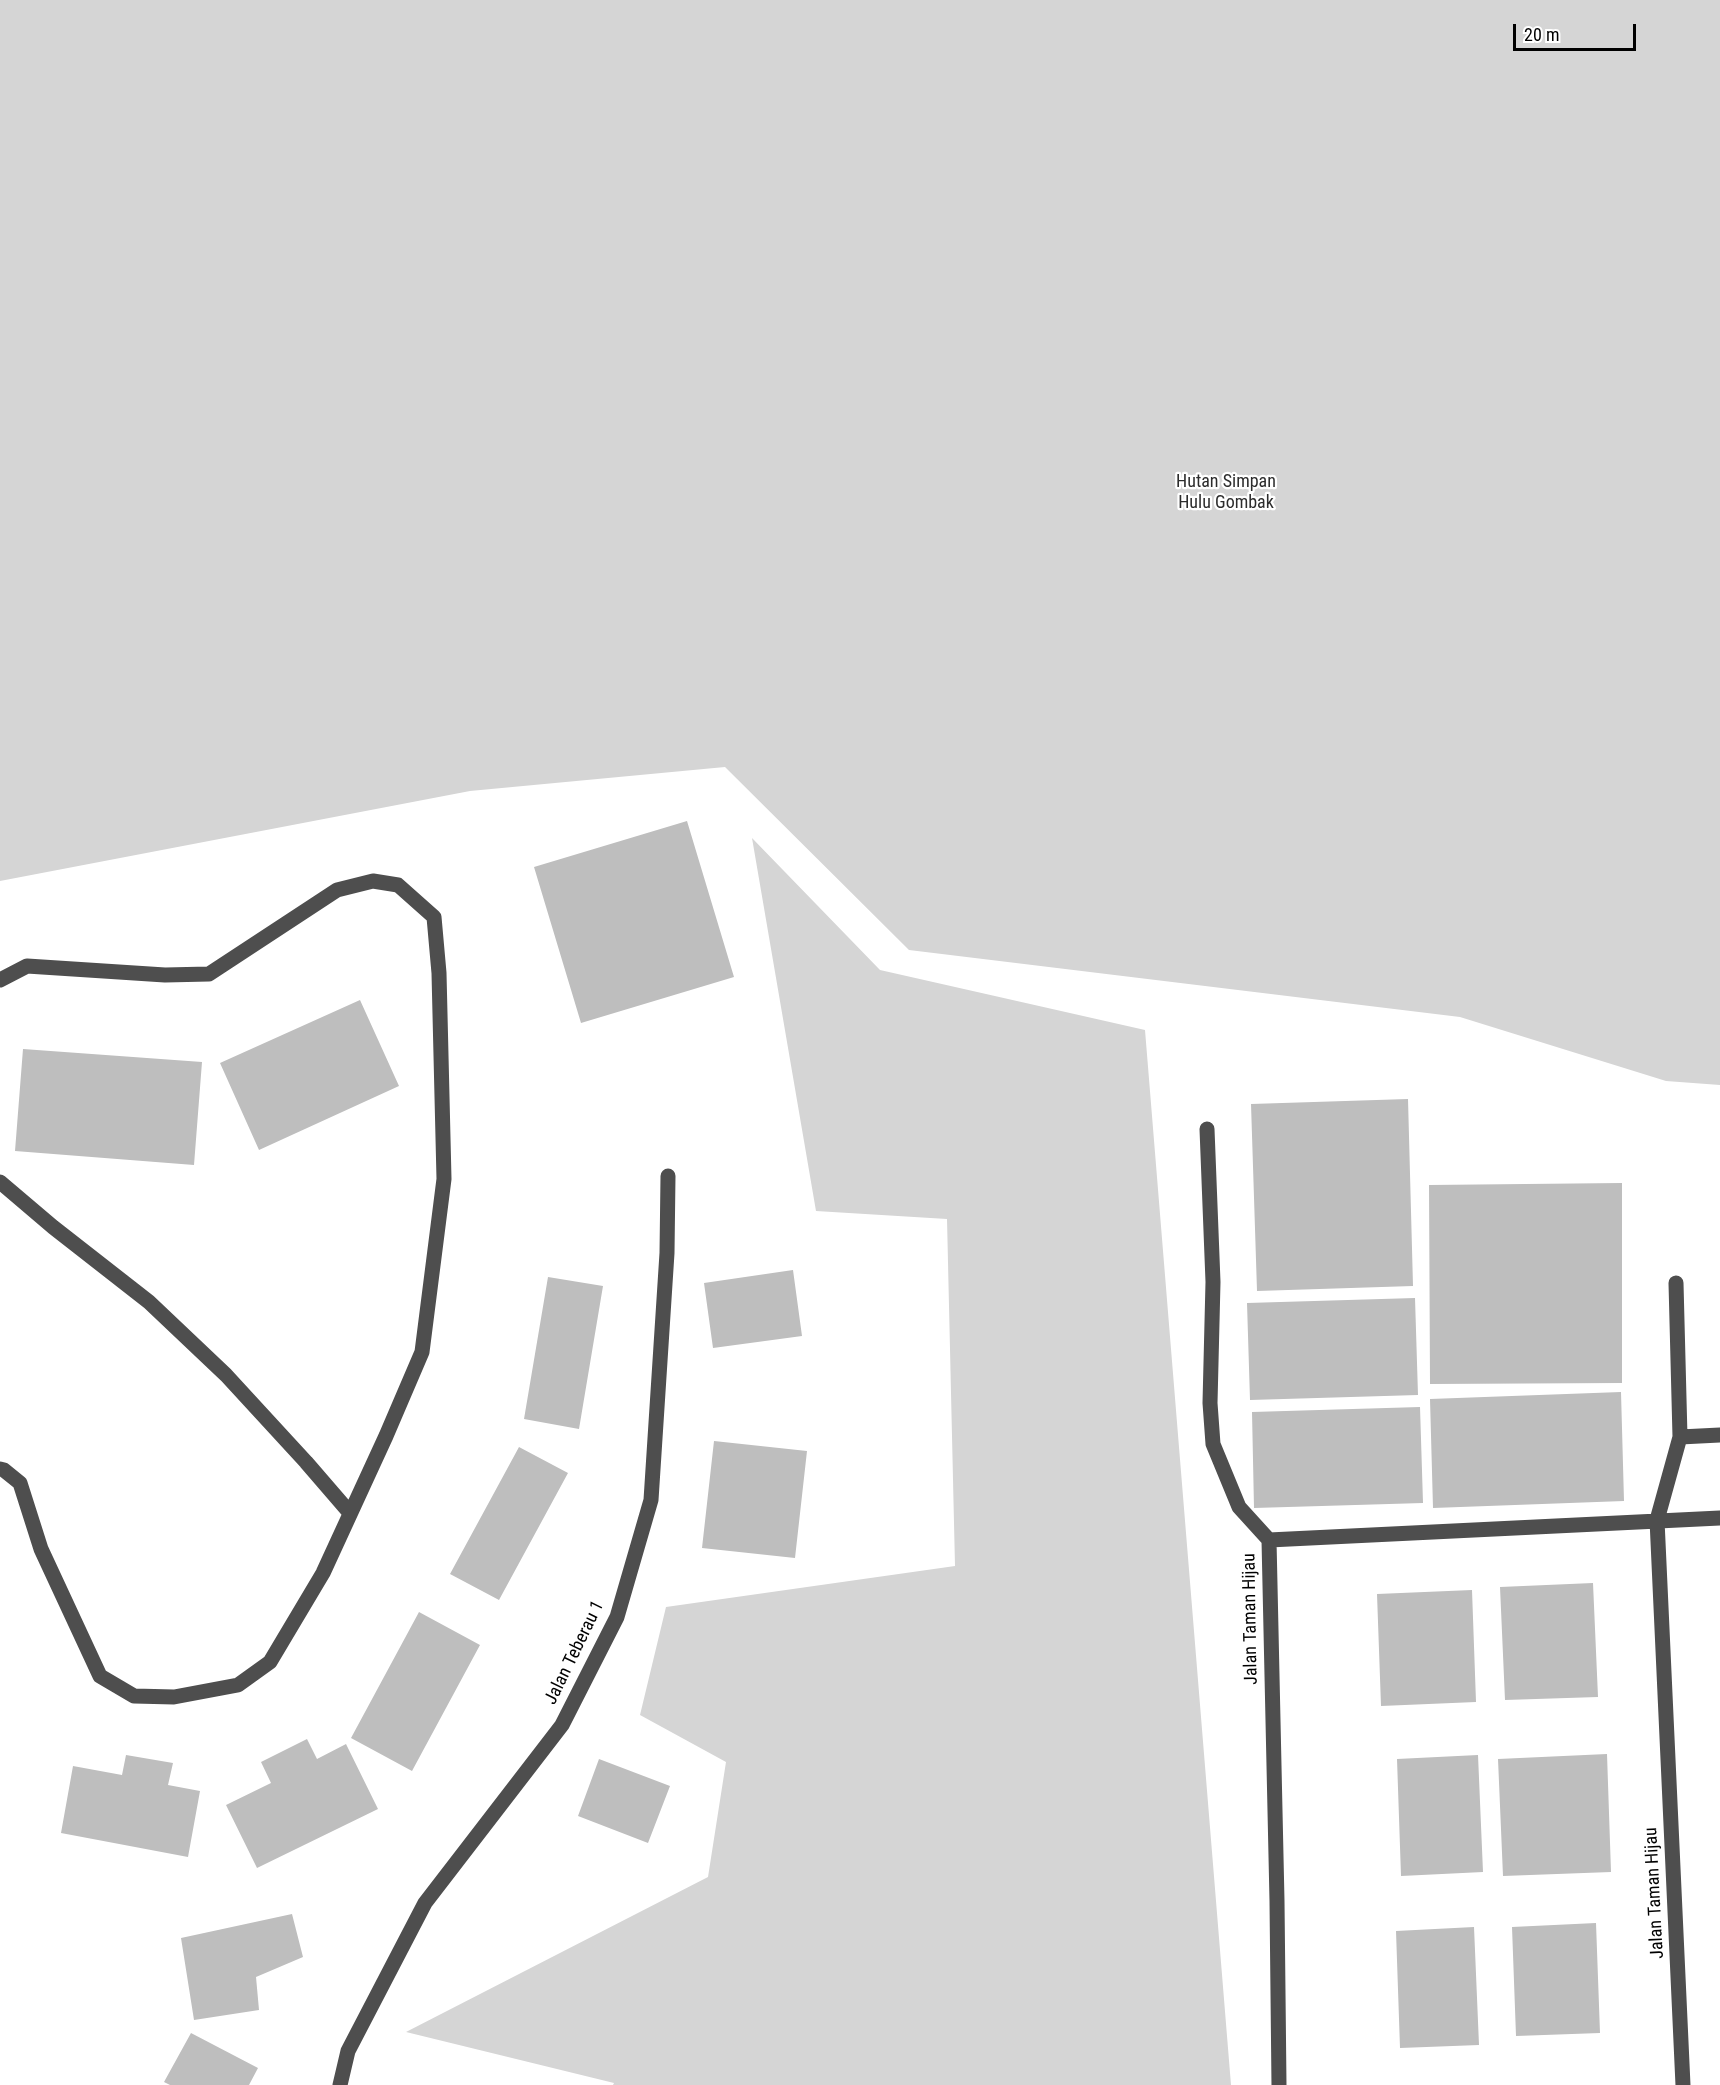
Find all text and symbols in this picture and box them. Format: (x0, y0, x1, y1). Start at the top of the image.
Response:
scale bar (1516, 12, 1639, 50)
text: 20 m (1524, 24, 1559, 45)
park label: Hutan Simpan Hulu Gombak (1176, 471, 1276, 514)
street label: Jalan Taman Hijau (1239, 1553, 1263, 1685)
street label: Jalan Teberau 1 (541, 1598, 609, 1708)
street label: Jalan Taman Hijau (1641, 1827, 1669, 1959)

